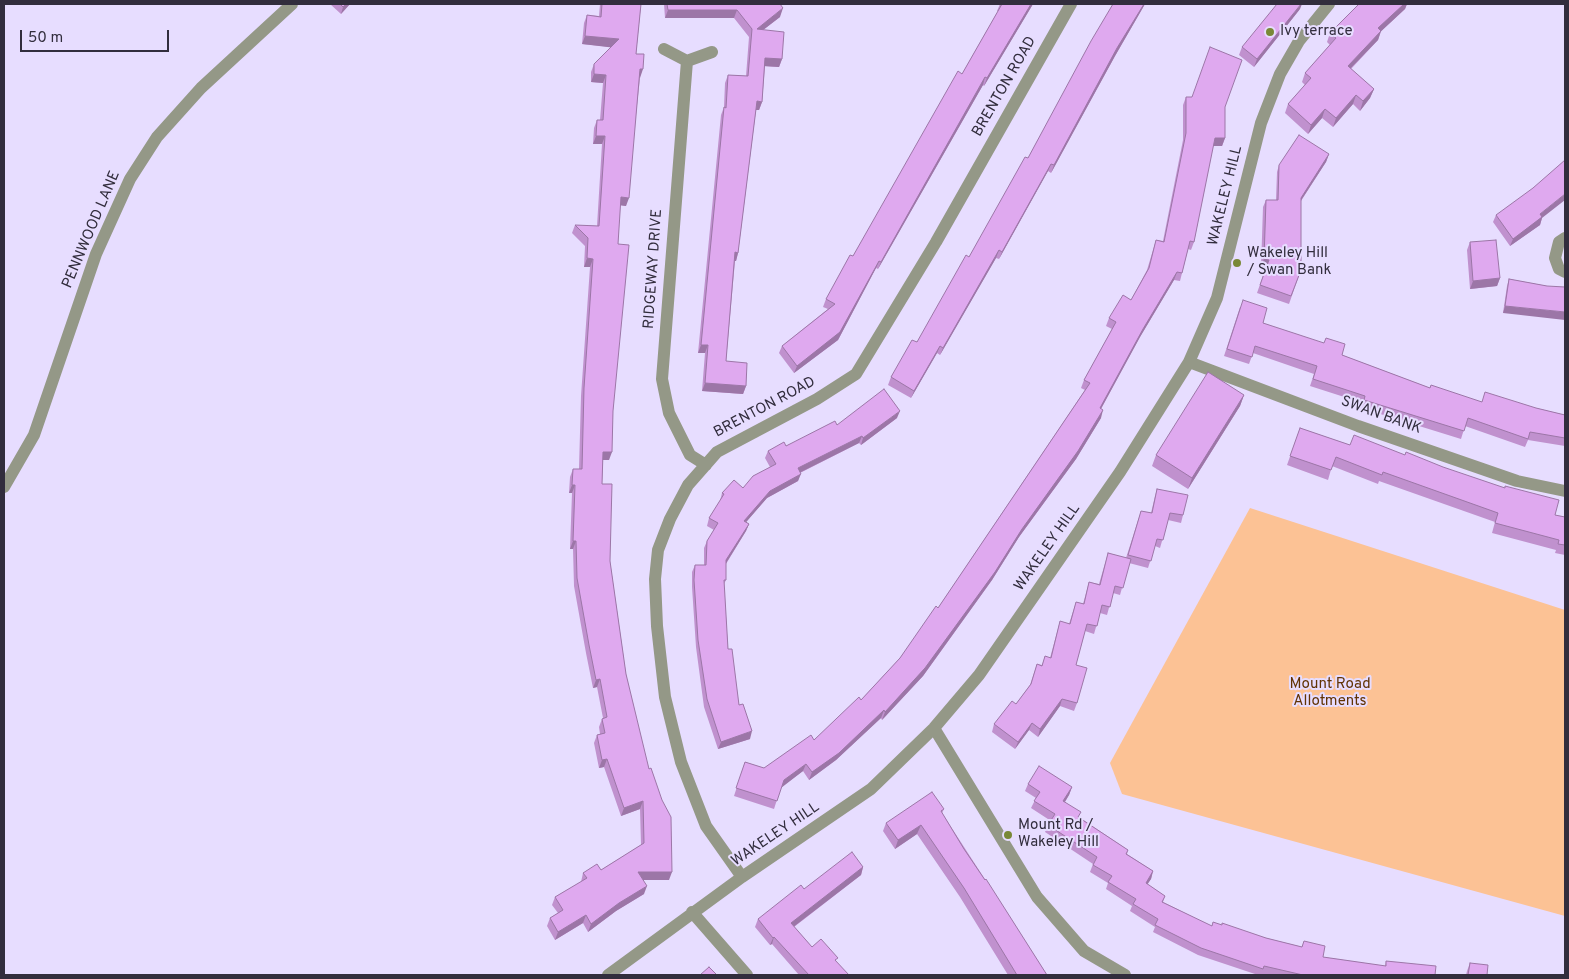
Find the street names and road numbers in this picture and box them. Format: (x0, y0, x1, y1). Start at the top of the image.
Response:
street label: BRENTON ROAD (969, 34, 1041, 140)
street label: WAKELEY HILL (1205, 144, 1247, 248)
street label: PENNWOOD LANE (59, 169, 125, 291)
street label: RIDGEWAY DRIVE (641, 208, 667, 330)
street label: BRENTON ROAD (711, 374, 819, 442)
street label: SWAN BANK (1338, 393, 1424, 439)
street label: WAKELEY HILL (1011, 501, 1085, 595)
street label: WAKELEY HILL (729, 799, 823, 871)

